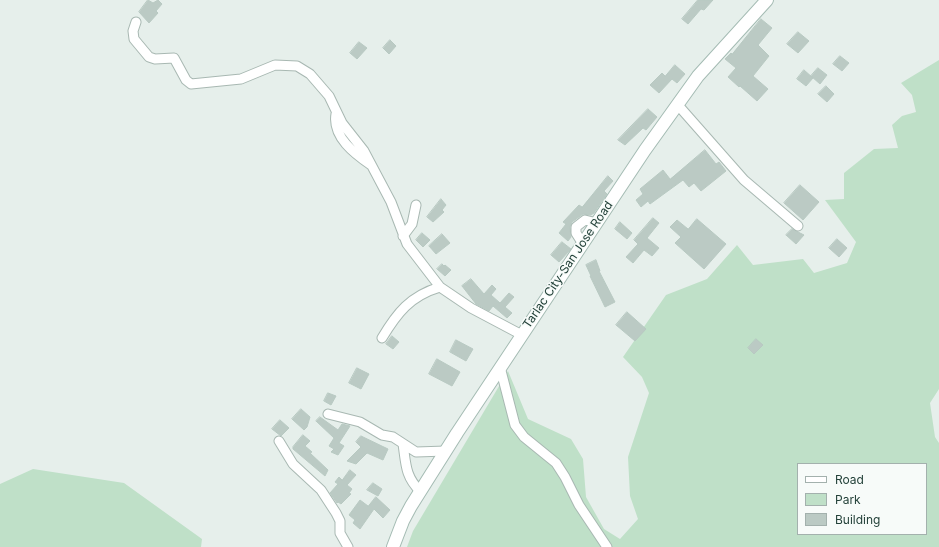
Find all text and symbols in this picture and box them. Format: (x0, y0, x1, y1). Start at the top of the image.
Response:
street label: Tarlac City-San Jose Road (520, 199, 616, 331)
legend (797, 463, 927, 535)
text: Road (835, 472, 864, 487)
text: Park (835, 492, 861, 507)
text: Building (835, 512, 880, 527)

